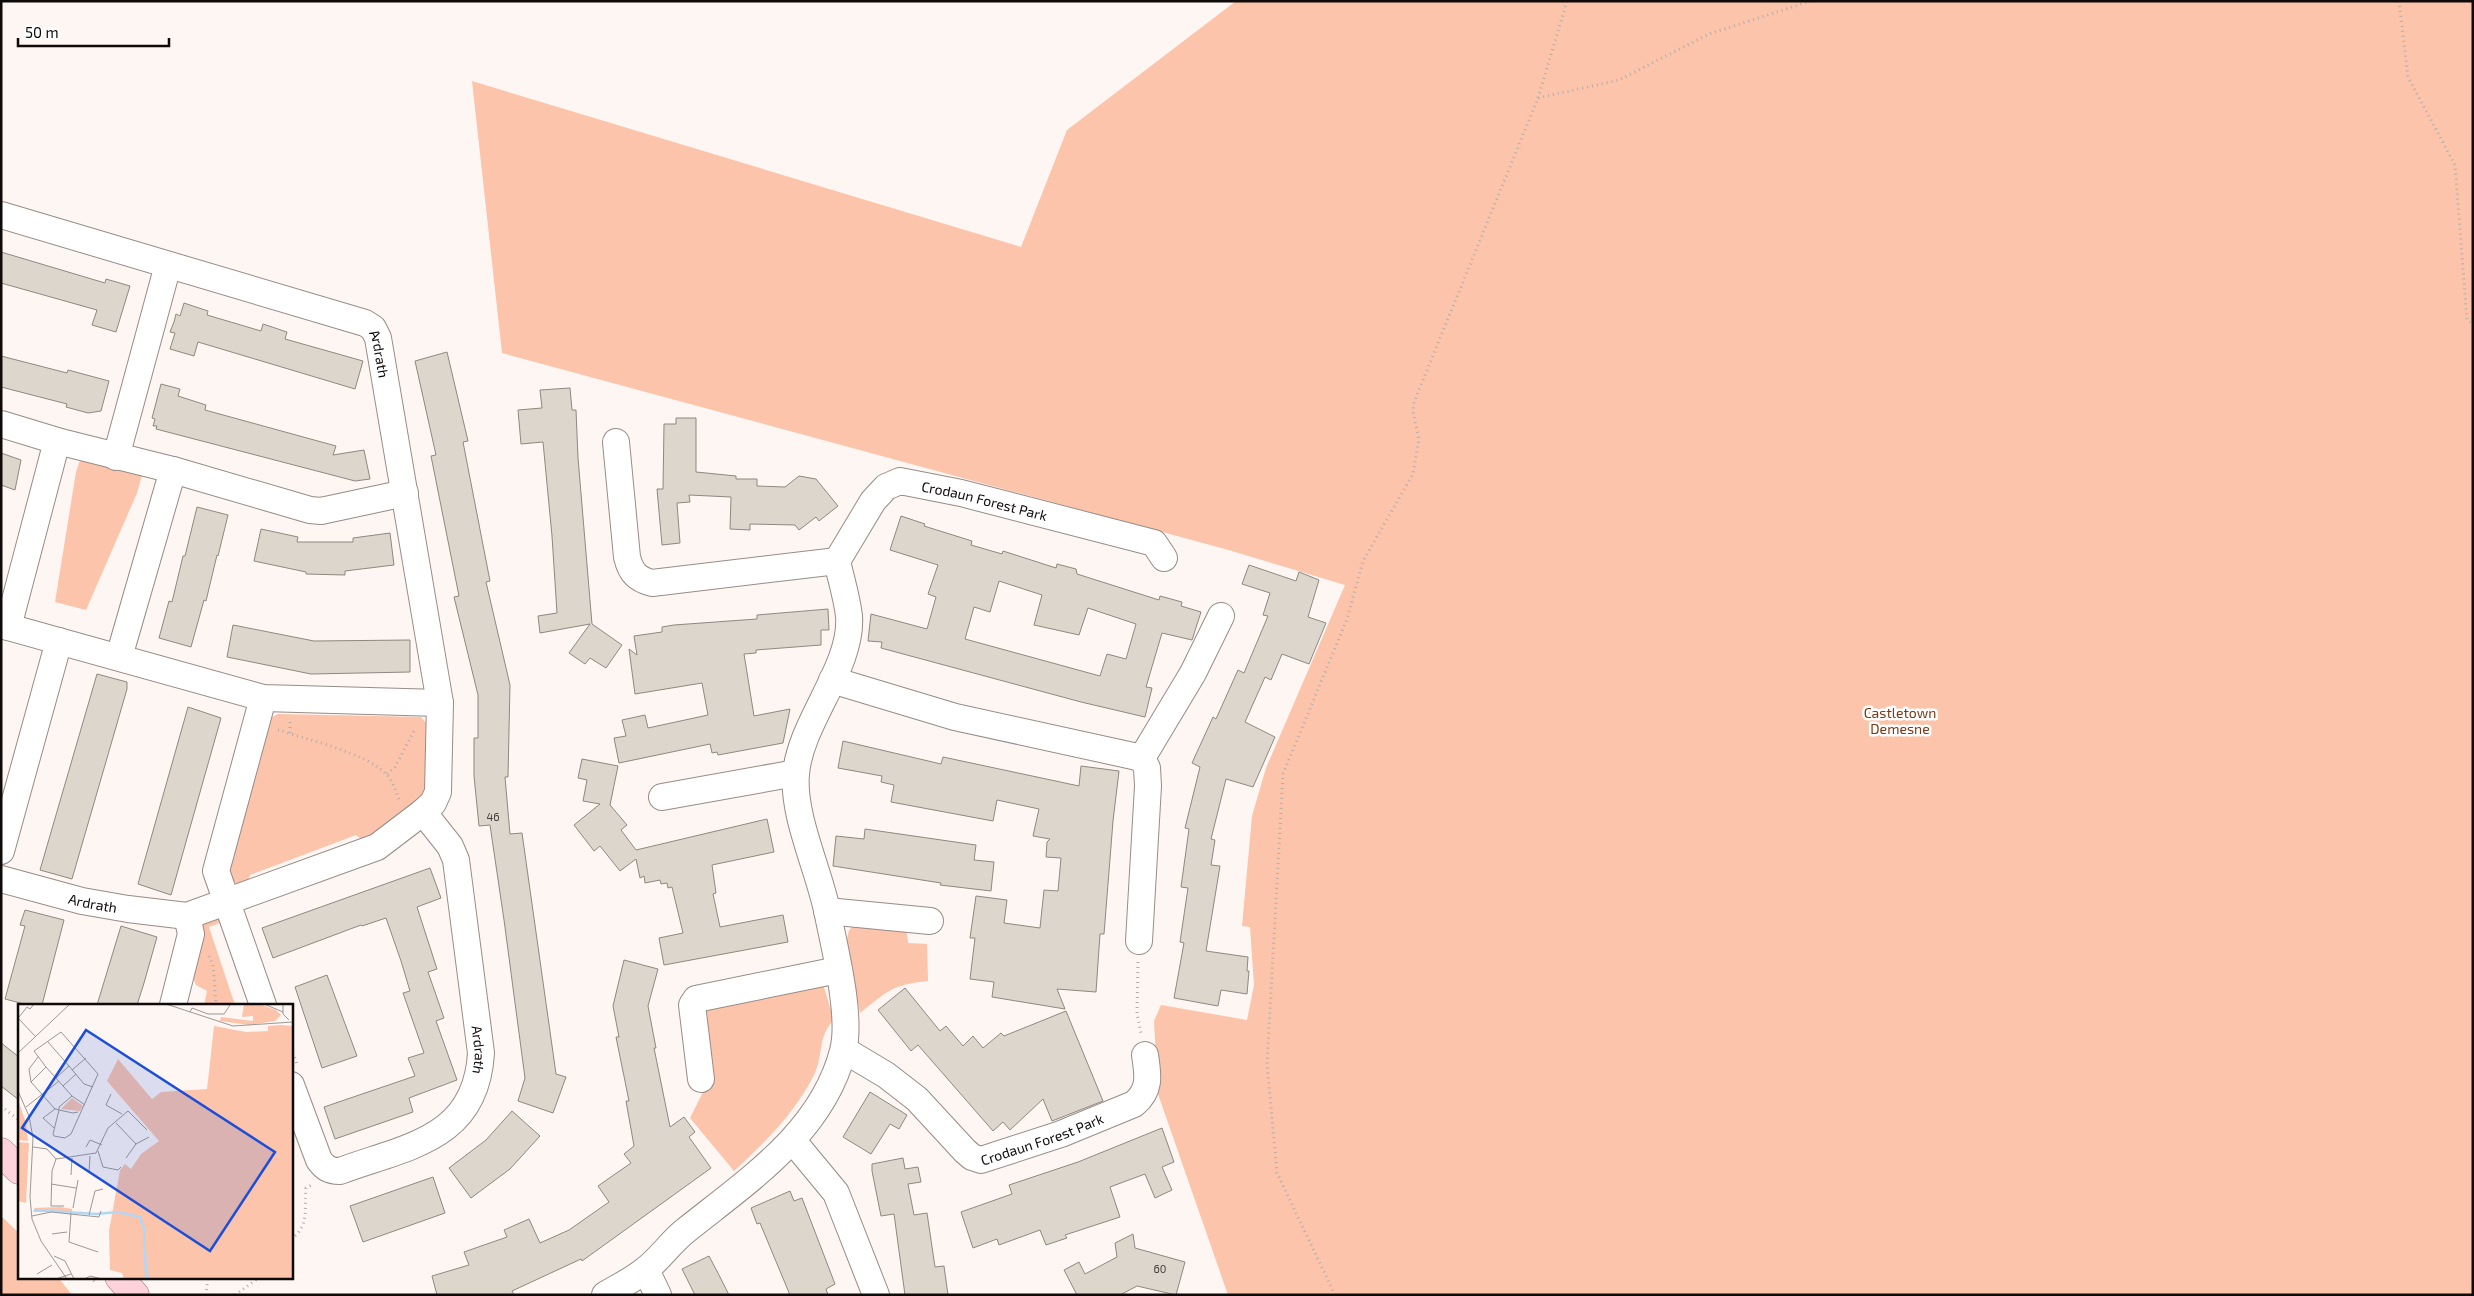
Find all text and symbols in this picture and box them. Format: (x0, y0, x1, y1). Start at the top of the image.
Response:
scale bar (18, 15, 169, 47)
text: 50 m (25, 23, 59, 41)
street label: Ardrath (366, 326, 393, 379)
street label: Crodaun Forest Park (920, 477, 1049, 524)
park label: Castletown Demesne (1864, 704, 1936, 737)
house number: 46 (486, 810, 500, 823)
street label: Ardrath (67, 889, 119, 915)
inset map (18, 1004, 292, 1278)
street label: Ardrath (469, 1024, 490, 1076)
street label: Crodaun Forest Park (978, 1109, 1106, 1168)
house number: 60 (1154, 1262, 1166, 1275)

